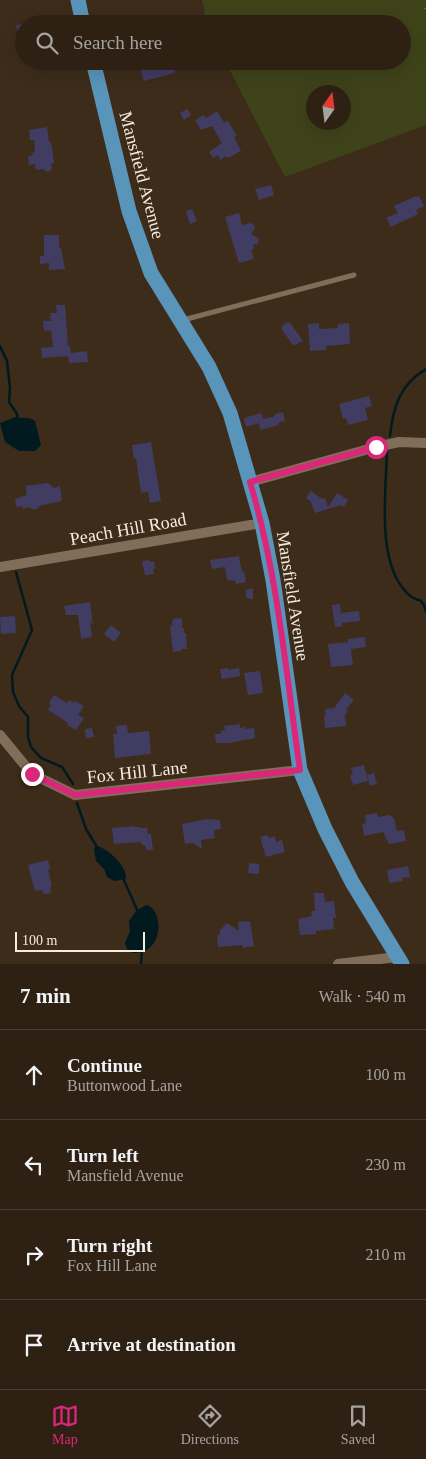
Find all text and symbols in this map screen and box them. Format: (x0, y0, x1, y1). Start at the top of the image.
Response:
search box (15, 15, 411, 70)
icon: search (33, 29, 61, 57)
text: Search here (73, 32, 162, 53)
north arrow (306, 85, 351, 130)
street label: Mansfield Avenue (115, 109, 169, 241)
route start (365, 436, 388, 459)
street label: Peach Hill Road (68, 509, 188, 549)
street label: Mansfield Avenue (273, 530, 313, 662)
street label: Fox Hill Lane (86, 757, 188, 787)
route end (21, 763, 44, 786)
scale bar (15, 929, 145, 952)
text: 100 m (22, 933, 57, 948)
text: 7 min (20, 984, 71, 1008)
text: Walk · 540 m (319, 988, 406, 1005)
text: Continue (67, 1055, 142, 1076)
icon: ahead (20, 1061, 48, 1089)
text: 100 m (366, 1066, 406, 1083)
text: Buttonwood Lane (67, 1077, 182, 1094)
text: Turn left (67, 1145, 139, 1166)
icon: left (20, 1151, 48, 1179)
text: 230 m (366, 1156, 406, 1173)
text: Mansfield Avenue (67, 1167, 184, 1184)
text: Turn right (67, 1235, 152, 1256)
icon: right (20, 1241, 48, 1269)
text: 210 m (366, 1246, 406, 1263)
text: Fox Hill Lane (67, 1257, 157, 1274)
icon: arrive (20, 1331, 48, 1359)
text: Arrive at destination (67, 1334, 236, 1355)
tab: Map (51, 1402, 79, 1448)
tab: Directions (181, 1402, 239, 1448)
tab: Saved (341, 1402, 375, 1448)

